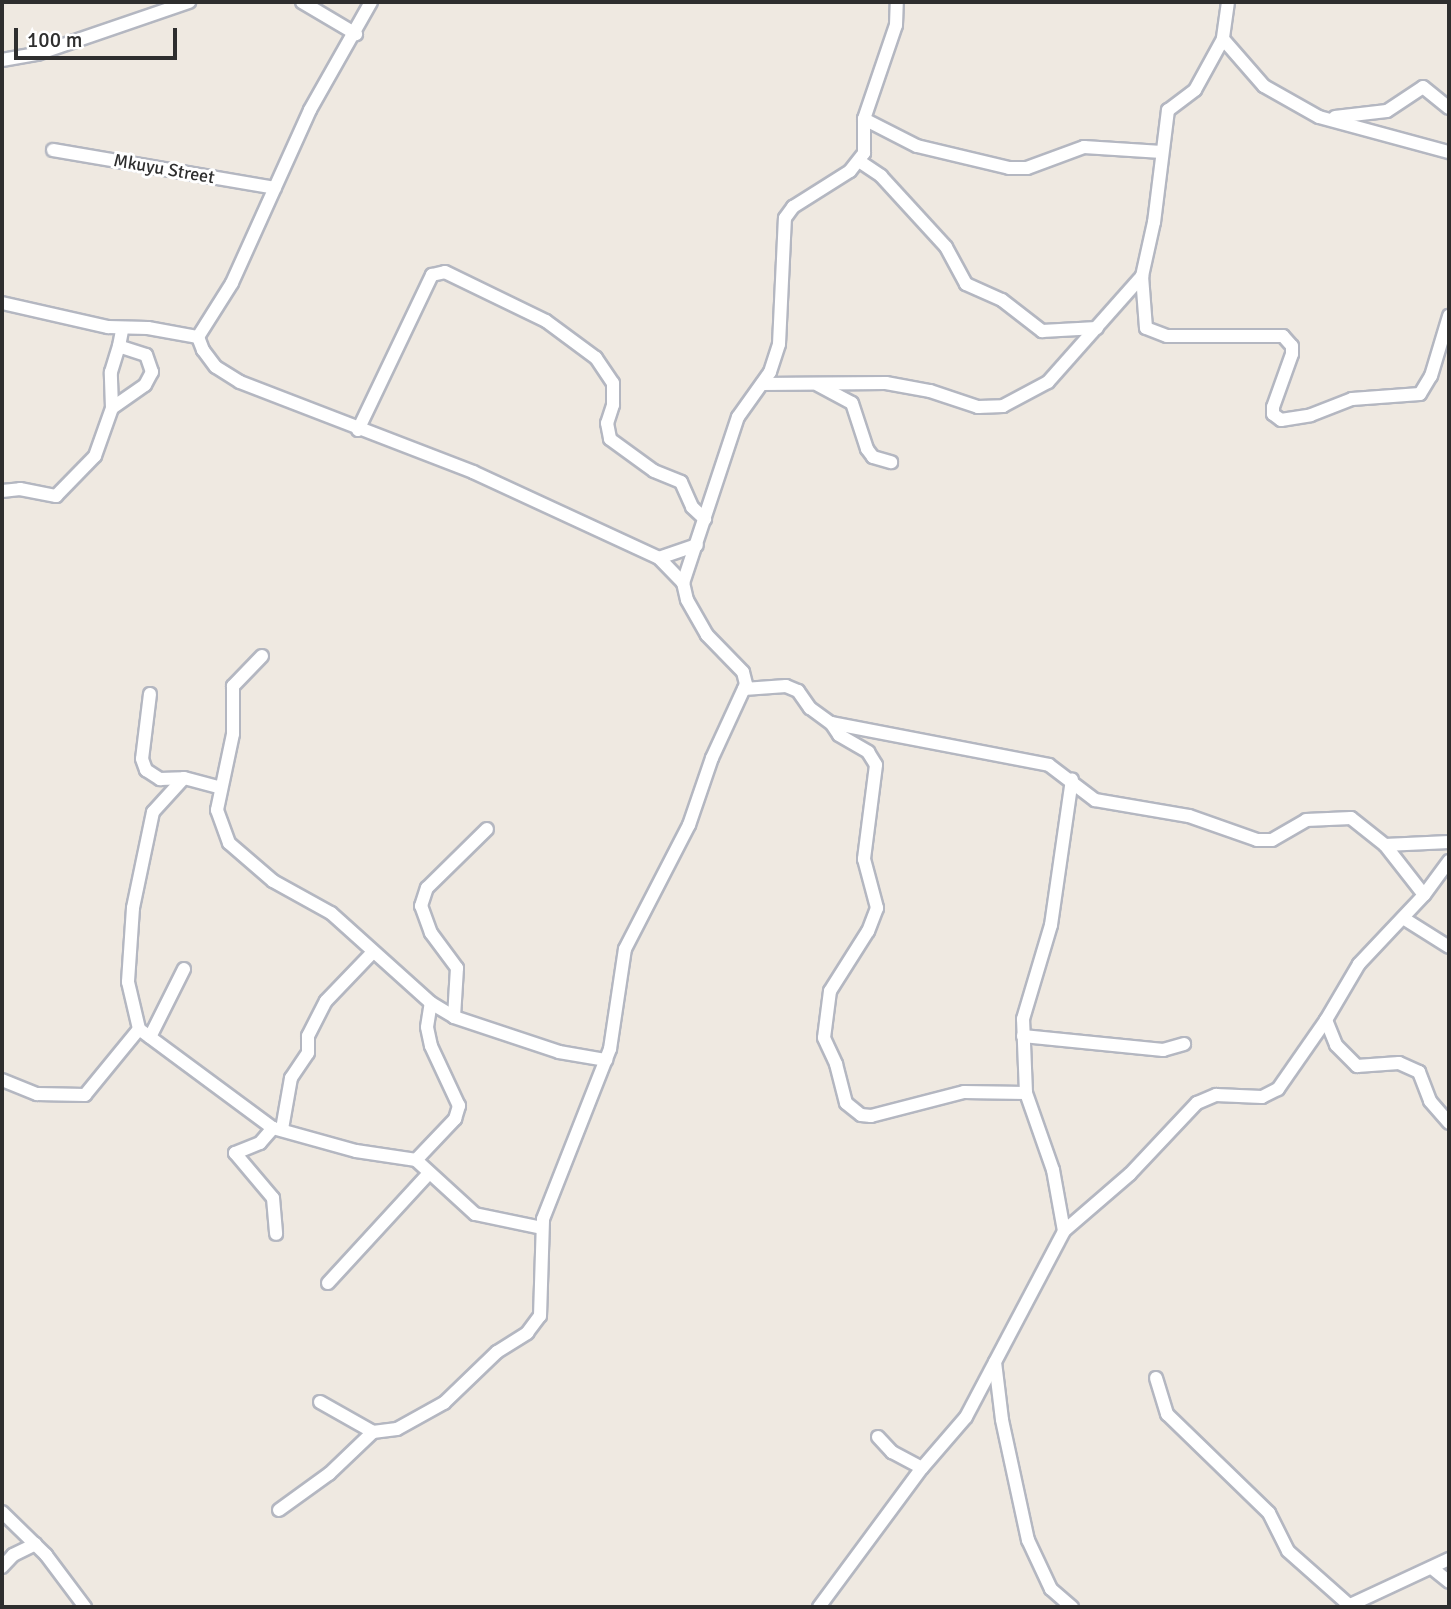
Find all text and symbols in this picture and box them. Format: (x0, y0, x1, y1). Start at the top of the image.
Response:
scale bar (18, 14, 180, 58)
text: 100 m (27, 27, 82, 53)
street label: Mkuyu Street (112, 149, 216, 189)

